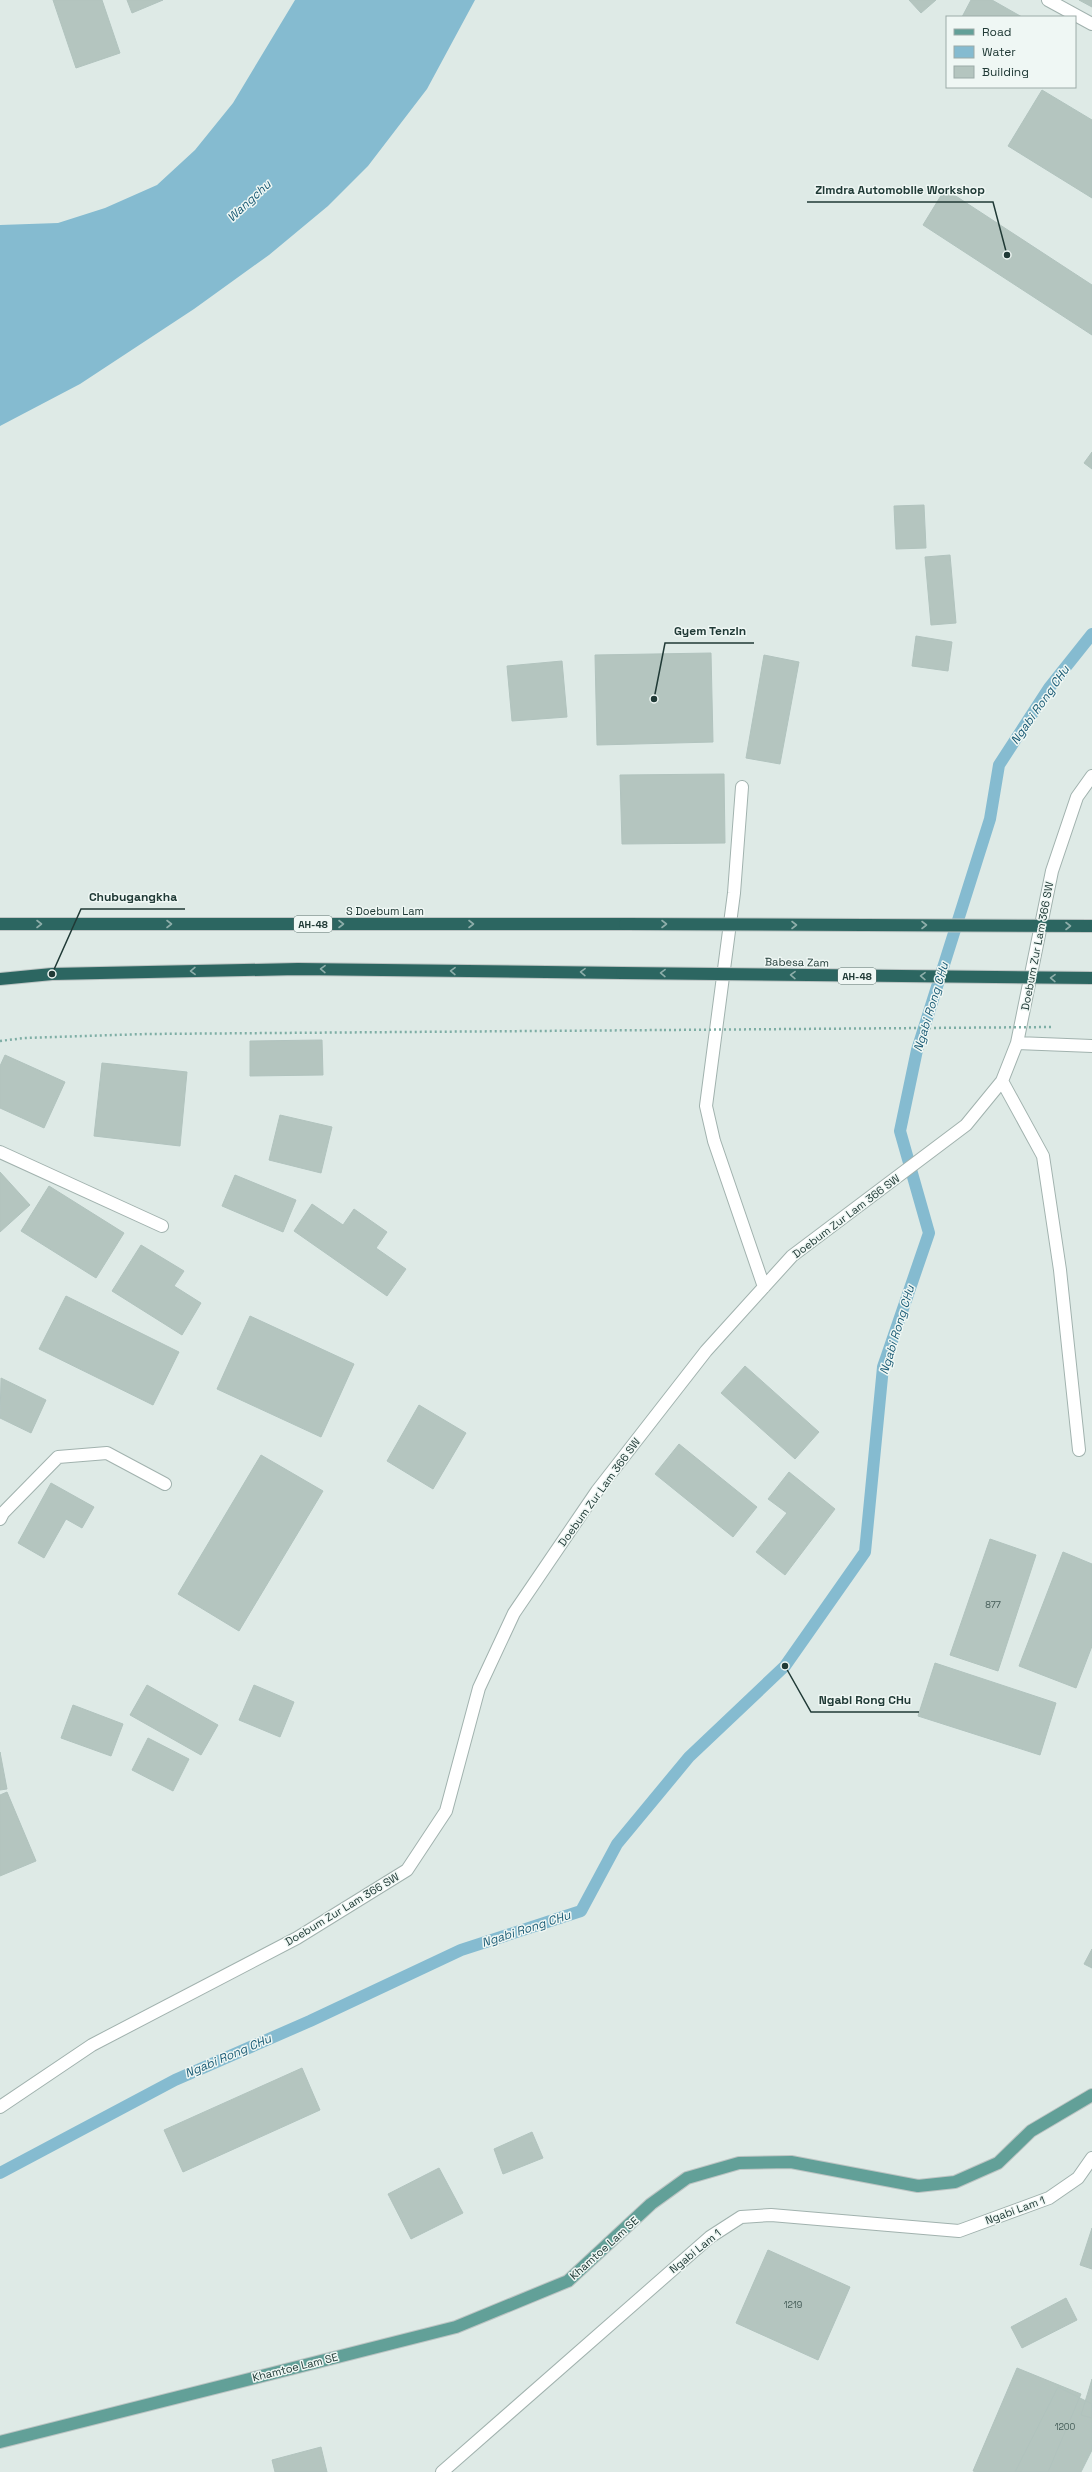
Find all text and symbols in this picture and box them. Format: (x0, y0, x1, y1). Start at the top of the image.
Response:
legend (946, 16, 1076, 88)
text: Road (982, 24, 1011, 40)
text: Water (982, 44, 1016, 60)
text: Building (982, 64, 1029, 80)
water label: Wangchu (224, 176, 275, 225)
callout: Zimdra Automobile Workshop (807, 178, 993, 202)
text: Zimdra Automobile Workshop (815, 182, 985, 198)
callout: Gyem Tenzin (665, 619, 754, 643)
text: Gyem Tenzin (674, 623, 746, 639)
water label: Ngabi Rong CHu (1007, 662, 1073, 747)
street label: Doebum Zur Lam 366 SW (1018, 880, 1056, 1011)
callout: Chubugangkha (81, 885, 185, 909)
text: Chubugangkha (89, 889, 177, 905)
street label: S Doebum Lam (346, 904, 424, 918)
road number: AH-48 (294, 916, 332, 932)
one-way arrow (36, 920, 42, 928)
one-way arrow (166, 920, 172, 928)
one-way arrow (338, 920, 344, 928)
one-way arrow (468, 920, 474, 928)
one-way arrow (661, 920, 667, 928)
one-way arrow (791, 921, 797, 929)
one-way arrow (921, 921, 927, 930)
one-way arrow (1065, 922, 1071, 930)
street label: Babesa Zam (765, 954, 829, 970)
water label: Ngabi Rong CHu (910, 960, 952, 1054)
one-way arrow (320, 965, 326, 973)
one-way arrow (190, 967, 196, 975)
one-way arrow (450, 967, 456, 975)
one-way arrow (580, 968, 586, 976)
road number: AH-48 (838, 968, 876, 984)
one-way arrow (660, 969, 666, 977)
one-way arrow (790, 971, 796, 979)
one-way arrow (920, 972, 926, 980)
one-way arrow (1050, 974, 1056, 982)
street label: Doebum Zur Lam 366 SW (790, 1171, 903, 1261)
water label: Ngabi Rong CHu (876, 1283, 918, 1377)
street label: Doebum Zur Lam 366 SW (555, 1435, 643, 1549)
house number: 877 (985, 1599, 1001, 1611)
callout: Ngabi Rong CHu (811, 1688, 919, 1712)
text: Ngabi Rong CHu (819, 1692, 911, 1708)
street label: Doebum Zur Lam 366 SW (282, 1869, 402, 1949)
water label: Ngabi Rong CHu (480, 1907, 573, 1951)
water label: Ngabi Rong CHu (182, 2030, 274, 2081)
street label: Ngabi Lam 1 (983, 2193, 1047, 2227)
street label: Khamtoe Lam SE (567, 2213, 641, 2283)
street label: Ngabi Lam 1 (666, 2226, 724, 2276)
house number: 1219 (784, 2299, 802, 2311)
street label: Khamtoe Lam SE (251, 2350, 339, 2384)
house number: 1200 (1055, 2421, 1076, 2433)

